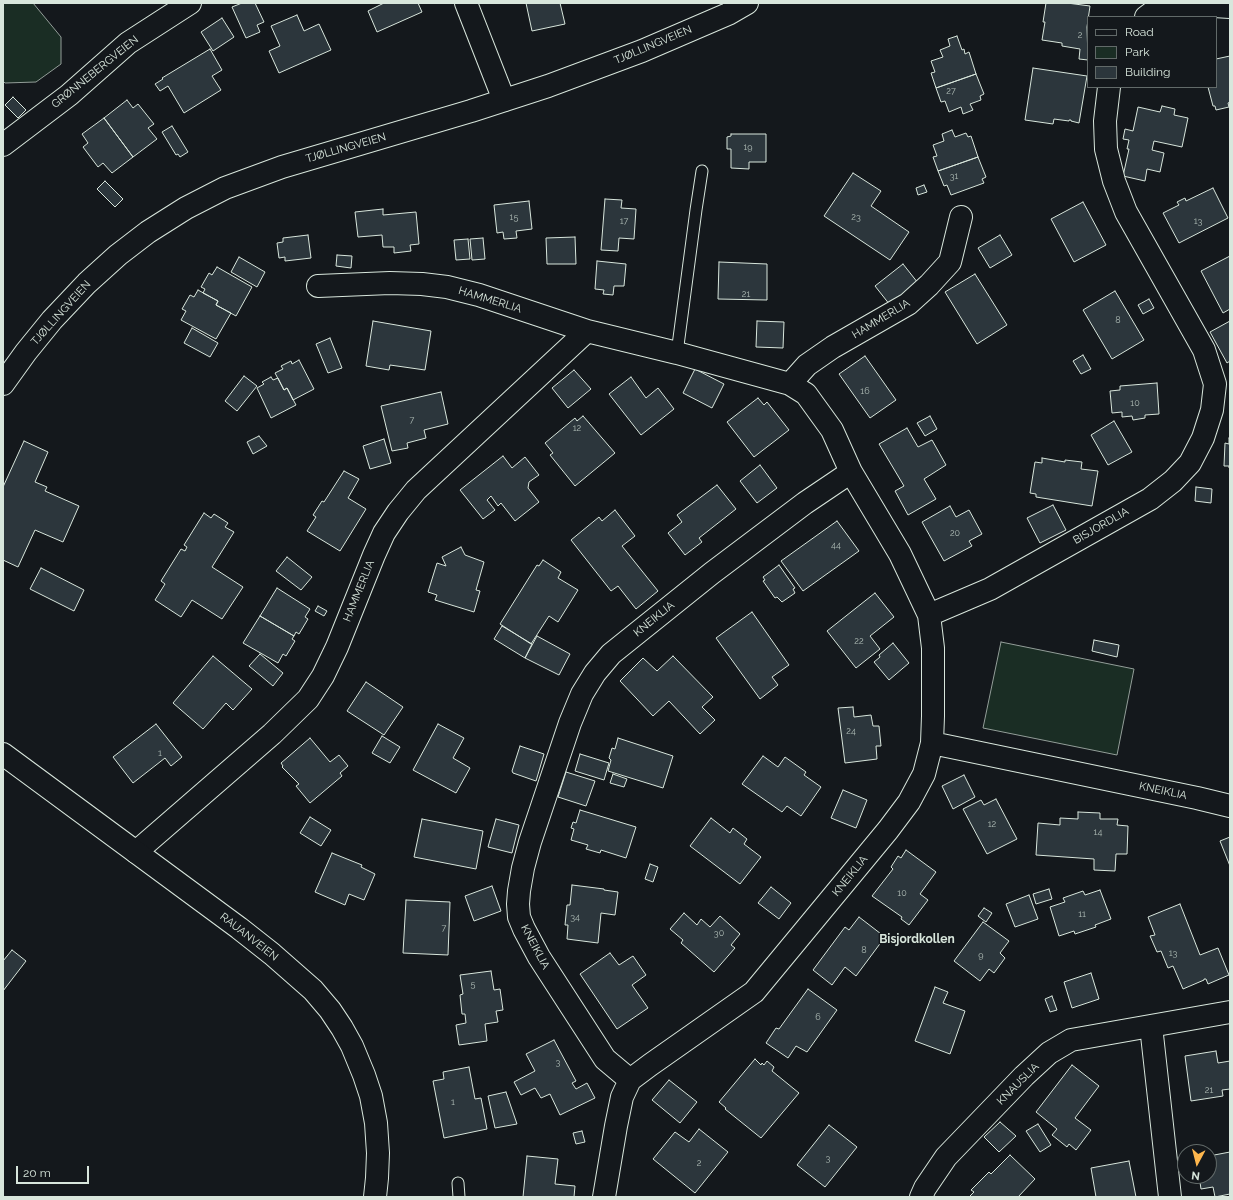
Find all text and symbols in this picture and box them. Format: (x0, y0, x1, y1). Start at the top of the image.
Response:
legend (1087, 16, 1217, 88)
street label: TJØLLINGVEIEN (612, 23, 694, 67)
text: Road (1125, 25, 1154, 39)
house number: 2 (1078, 30, 1082, 40)
street label: GRØNNEBERGVEIEN (49, 33, 141, 111)
text: Park (1125, 45, 1150, 59)
text: Building (1125, 65, 1171, 79)
house number: 27 (946, 86, 956, 96)
street label: TJØLLINGVEIEN (304, 130, 388, 166)
house number: 19 (743, 142, 753, 152)
house number: 31 (950, 171, 958, 181)
house number: 15 (510, 212, 518, 222)
house number: 23 (851, 212, 861, 222)
house number: 17 (620, 216, 628, 226)
house number: 13 (1194, 216, 1202, 226)
street label: TJØLLINGVEIEN (28, 278, 94, 348)
street label: HAMMERLIA (457, 284, 523, 316)
house number: 21 (742, 289, 750, 299)
street label: HAMMERLIA (850, 297, 912, 341)
house number: 8 (1115, 315, 1121, 325)
house number: 16 (860, 386, 870, 396)
house number: 10 (1130, 398, 1140, 408)
house number: 7 (410, 415, 414, 425)
house number: 12 (573, 423, 581, 433)
street label: BISJORDLIA (1071, 505, 1131, 547)
house number: 20 (950, 528, 960, 538)
house number: 44 (831, 540, 841, 550)
street label: HAMMERLIA (341, 558, 377, 624)
street label: KNEIKLIA (631, 599, 677, 639)
house number: 22 (854, 636, 864, 646)
house number: 24 (846, 726, 856, 736)
house number: 1 (158, 748, 162, 758)
street label: KNEIKLIA (1138, 779, 1188, 803)
house number: 12 (988, 819, 996, 829)
house number: 14 (1094, 827, 1102, 837)
street label: KNEIKLIA (830, 853, 870, 899)
house number: 10 (897, 888, 907, 898)
house number: 11 (1078, 909, 1086, 919)
street label: RAUANVEIEN (217, 910, 281, 964)
house number: 34 (570, 912, 580, 922)
street label: KNEIKLIA (518, 922, 552, 972)
house number: 7 (442, 923, 446, 933)
house number: 30 (714, 928, 724, 938)
district label: Bisjordkollen (879, 932, 955, 946)
house number: 8 (861, 945, 867, 955)
house number: 13 (1169, 948, 1177, 958)
house number: 9 (978, 950, 984, 960)
house number: 5 (471, 979, 475, 989)
house number: 6 (815, 1012, 821, 1022)
house number: 3 (556, 1057, 560, 1067)
street label: KNAUSLIA (994, 1060, 1042, 1108)
house number: 21 (1205, 1085, 1213, 1095)
house number: 1 (451, 1097, 455, 1107)
north arrow (1177, 1144, 1217, 1184)
house number: 3 (826, 1153, 830, 1163)
scale bar (18, 1158, 91, 1184)
house number: 2 (697, 1158, 701, 1168)
text: 20 m (23, 1166, 51, 1180)
text: N (1191, 1168, 1201, 1182)

